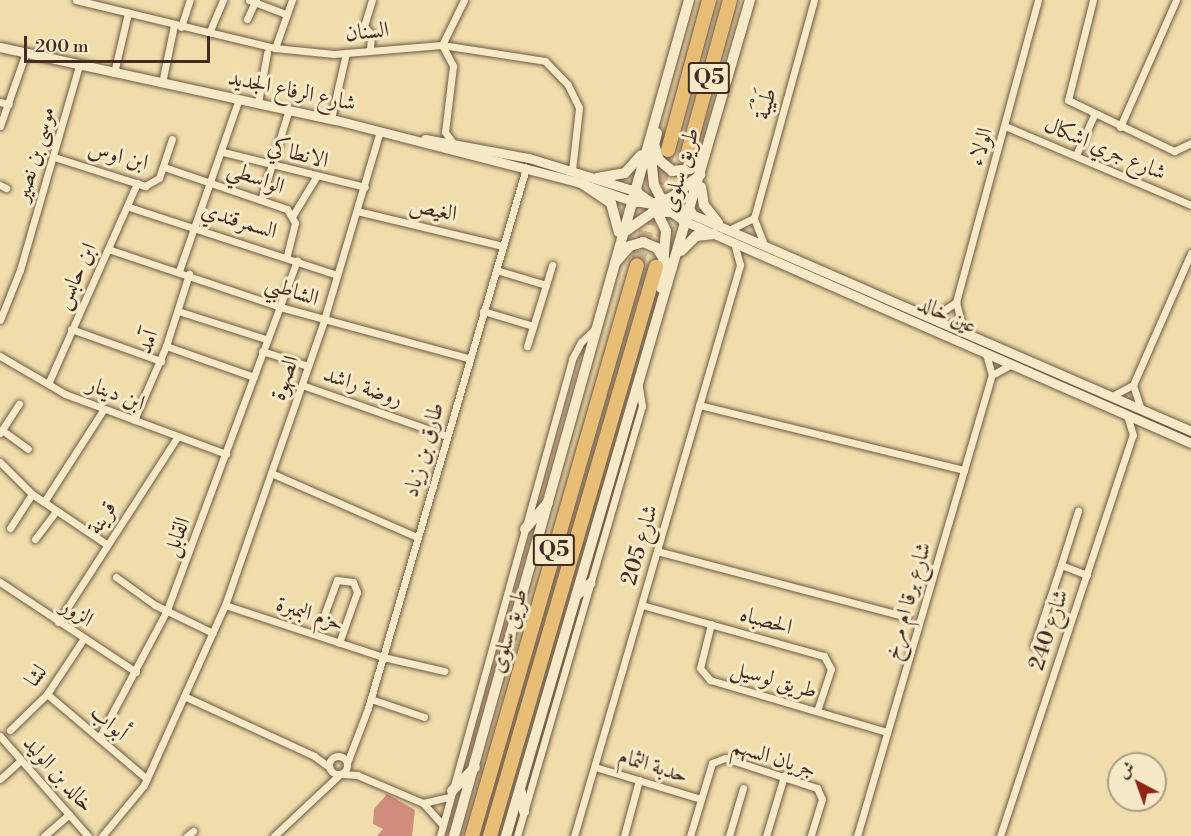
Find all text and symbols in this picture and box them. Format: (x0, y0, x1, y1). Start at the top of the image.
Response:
street label: السنان (344, 17, 390, 47)
scale bar (27, 24, 213, 62)
text: 200 m (35, 35, 89, 58)
road number: Q5 (686, 60, 732, 96)
street label: شارع الرفاع الجديد (226, 65, 358, 117)
street label: طَيْبَة (749, 85, 783, 123)
street label: موسى بن نصير (9, 104, 61, 204)
street label: شارع جري اشكال (1040, 112, 1170, 186)
street label: طريق سلوى (656, 125, 706, 215)
street label: الولاء (963, 125, 999, 169)
street label: الانطاكي (265, 134, 331, 174)
street label: ابن اوس (85, 136, 151, 176)
street label: الواسطي (224, 156, 288, 200)
street label: الغيص (407, 192, 459, 228)
street label: السمرقندي (198, 197, 280, 245)
street label: ابن حابس (49, 239, 103, 313)
street label: الشاطبي (262, 270, 322, 312)
street label: عين خالد (913, 290, 981, 340)
street label: آمد (131, 326, 165, 358)
street label: الصهوة (265, 352, 305, 404)
street label: روضة راشد (320, 361, 406, 413)
street label: ابن دينار (83, 371, 149, 417)
street label: طارق بن زياد (398, 400, 450, 500)
street label: قرينة (82, 496, 122, 540)
street label: شارع 205 (616, 502, 664, 588)
street label: القابل (157, 513, 197, 561)
road number: Q5 (532, 532, 576, 568)
street label: شارع برقا ام مرخ (879, 539, 937, 663)
street label: طريق سلوى (484, 586, 534, 676)
street label: شارع 240 (1024, 586, 1074, 674)
street label: حزم البمبرة (273, 591, 347, 637)
street label: الزور (56, 593, 98, 633)
street label: الحصباه (737, 601, 795, 641)
street label: طريق لوسيل (728, 655, 820, 705)
street label: لشا (19, 660, 53, 692)
street label: أبواب (84, 699, 134, 747)
street label: خالد بن الوليد (17, 730, 99, 818)
street label: جريان السهم (729, 733, 819, 783)
street label: حدبة الثمام (615, 743, 691, 789)
north arrow (1107, 752, 1167, 812)
text: ش (1114, 757, 1139, 783)

